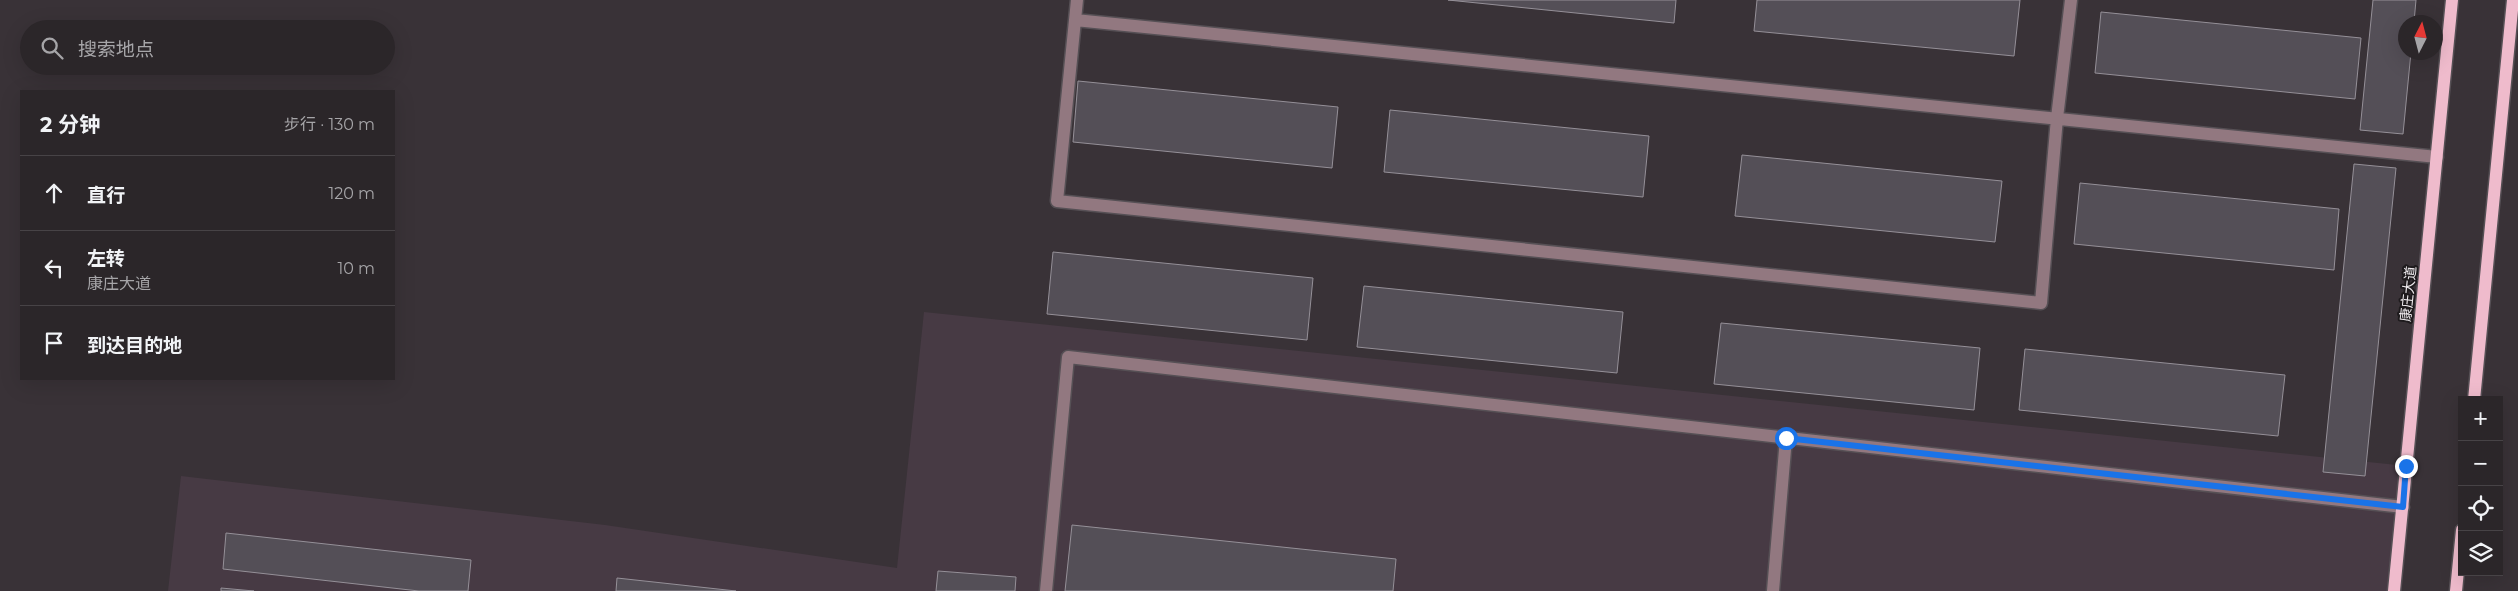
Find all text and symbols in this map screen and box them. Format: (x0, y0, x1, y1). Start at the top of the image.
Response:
north arrow (2398, 15, 2443, 60)
search box (20, 20, 395, 75)
icon: search (38, 34, 66, 62)
text: 搜索地点 (78, 38, 154, 61)
text: 2 分钟 (40, 112, 100, 137)
text: 步行 · 130 m (284, 115, 375, 134)
icon: ahead (40, 179, 68, 207)
text: 直行 (87, 184, 125, 207)
text: 120 m (328, 184, 375, 203)
text: 左转 (87, 247, 125, 270)
icon: left (40, 254, 68, 282)
text: 10 m (337, 259, 375, 278)
street label: 康庄大道 (2396, 265, 2420, 323)
text: 康庄大道 (87, 274, 151, 293)
icon: arrive (40, 329, 68, 357)
text: 到达目的地 (87, 334, 182, 357)
map controls (2458, 396, 2503, 576)
button: + (2458, 396, 2503, 441)
route start (1775, 427, 1798, 450)
button: − (2458, 441, 2503, 486)
route end (2395, 455, 2418, 478)
button: locate (2458, 486, 2503, 531)
button: layers (2458, 531, 2503, 576)

